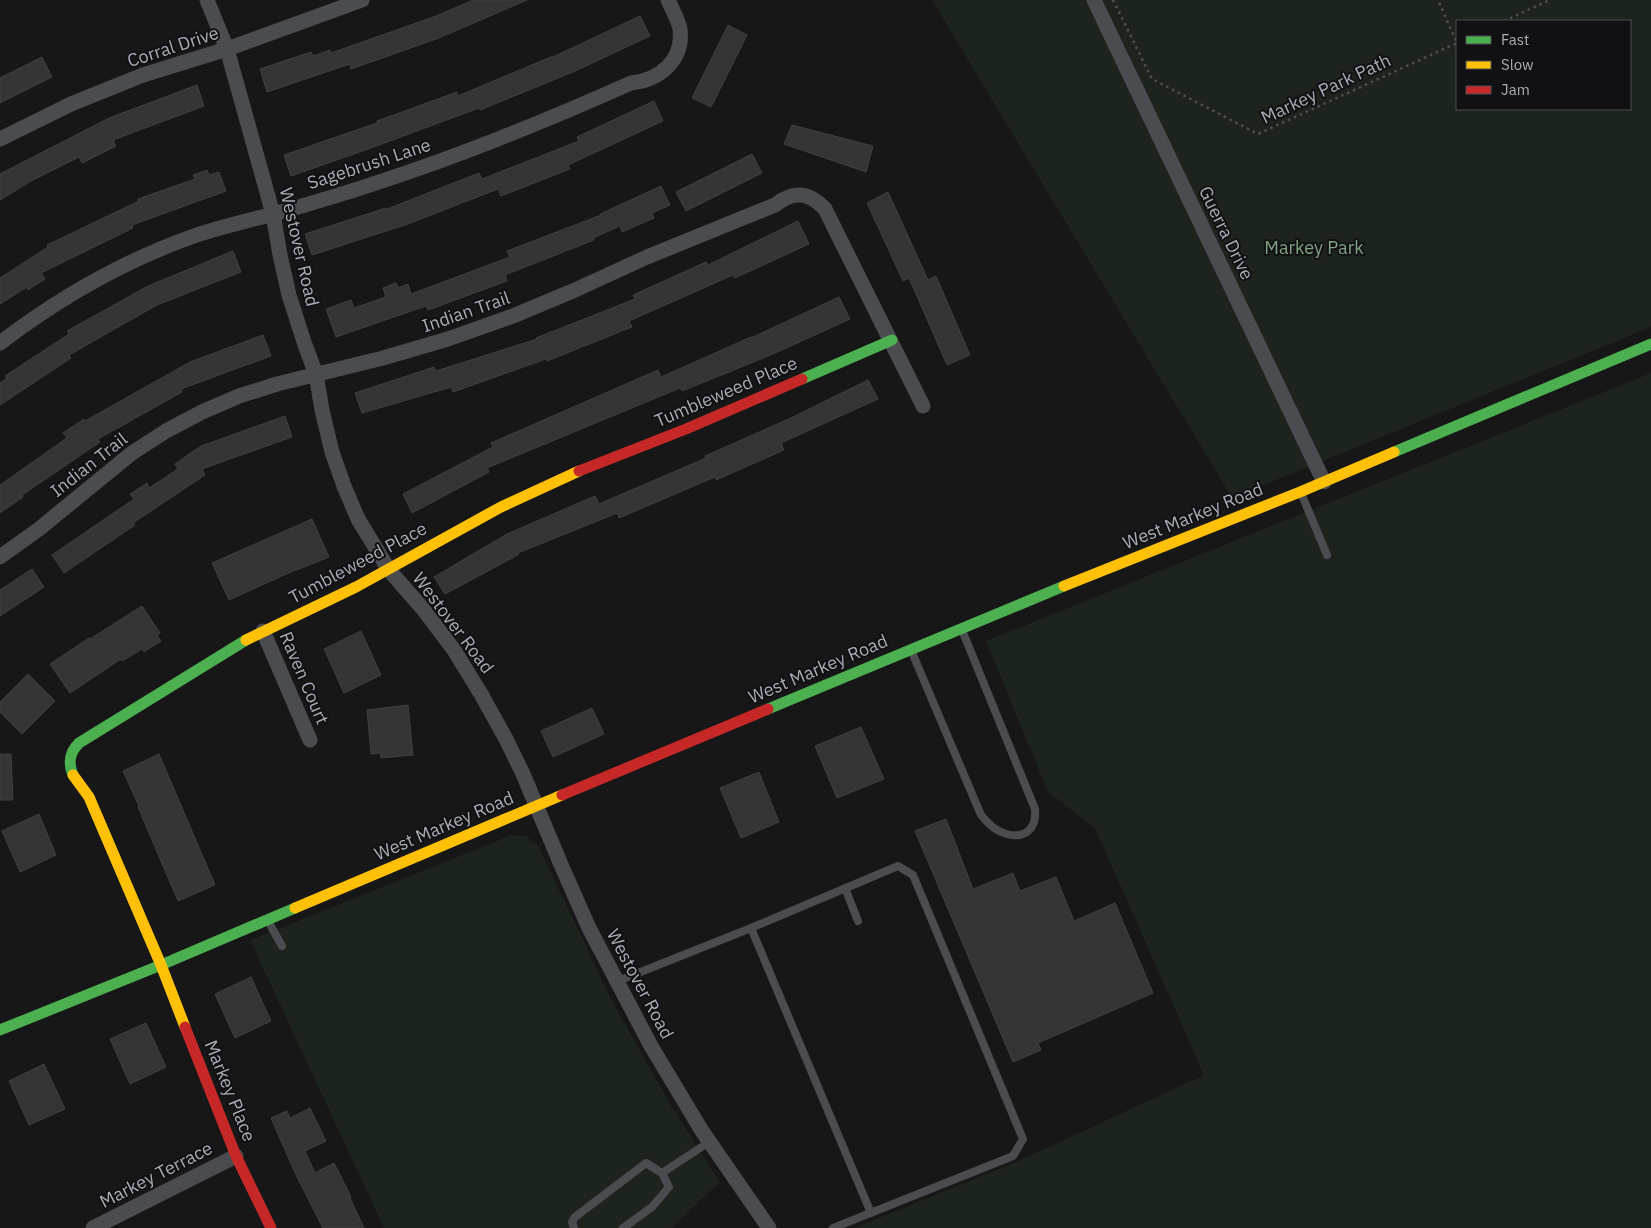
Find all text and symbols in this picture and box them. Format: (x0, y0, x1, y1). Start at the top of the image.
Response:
legend (1456, 20, 1631, 110)
street label: Corral Drive (124, 21, 222, 72)
text: Fast (1501, 30, 1529, 49)
street label: Markey Park Path (1257, 48, 1394, 129)
text: Slow (1501, 55, 1534, 74)
text: Jam (1501, 80, 1530, 99)
street label: Sagebrush Lane (304, 133, 434, 194)
street label: Guerra Drive (1194, 182, 1259, 283)
street label: Westover Road (275, 185, 324, 309)
park label: Markey Park (1264, 236, 1364, 259)
street label: Indian Trail (419, 286, 513, 337)
street label: Tumbleweed Place (651, 351, 801, 432)
street label: Indian Trail (46, 427, 132, 502)
street label: West Markey Road (1119, 477, 1266, 554)
street label: Tumbleweed Place (285, 516, 431, 609)
street label: Westover Road (408, 567, 499, 678)
street label: Raven Court (275, 628, 334, 728)
street label: West Markey Road (745, 629, 891, 708)
street label: West Markey Road (371, 786, 517, 865)
street label: Westover Road (602, 925, 679, 1043)
street label: Markey Place (200, 1037, 261, 1145)
street label: Markey Terrace (95, 1136, 216, 1213)

